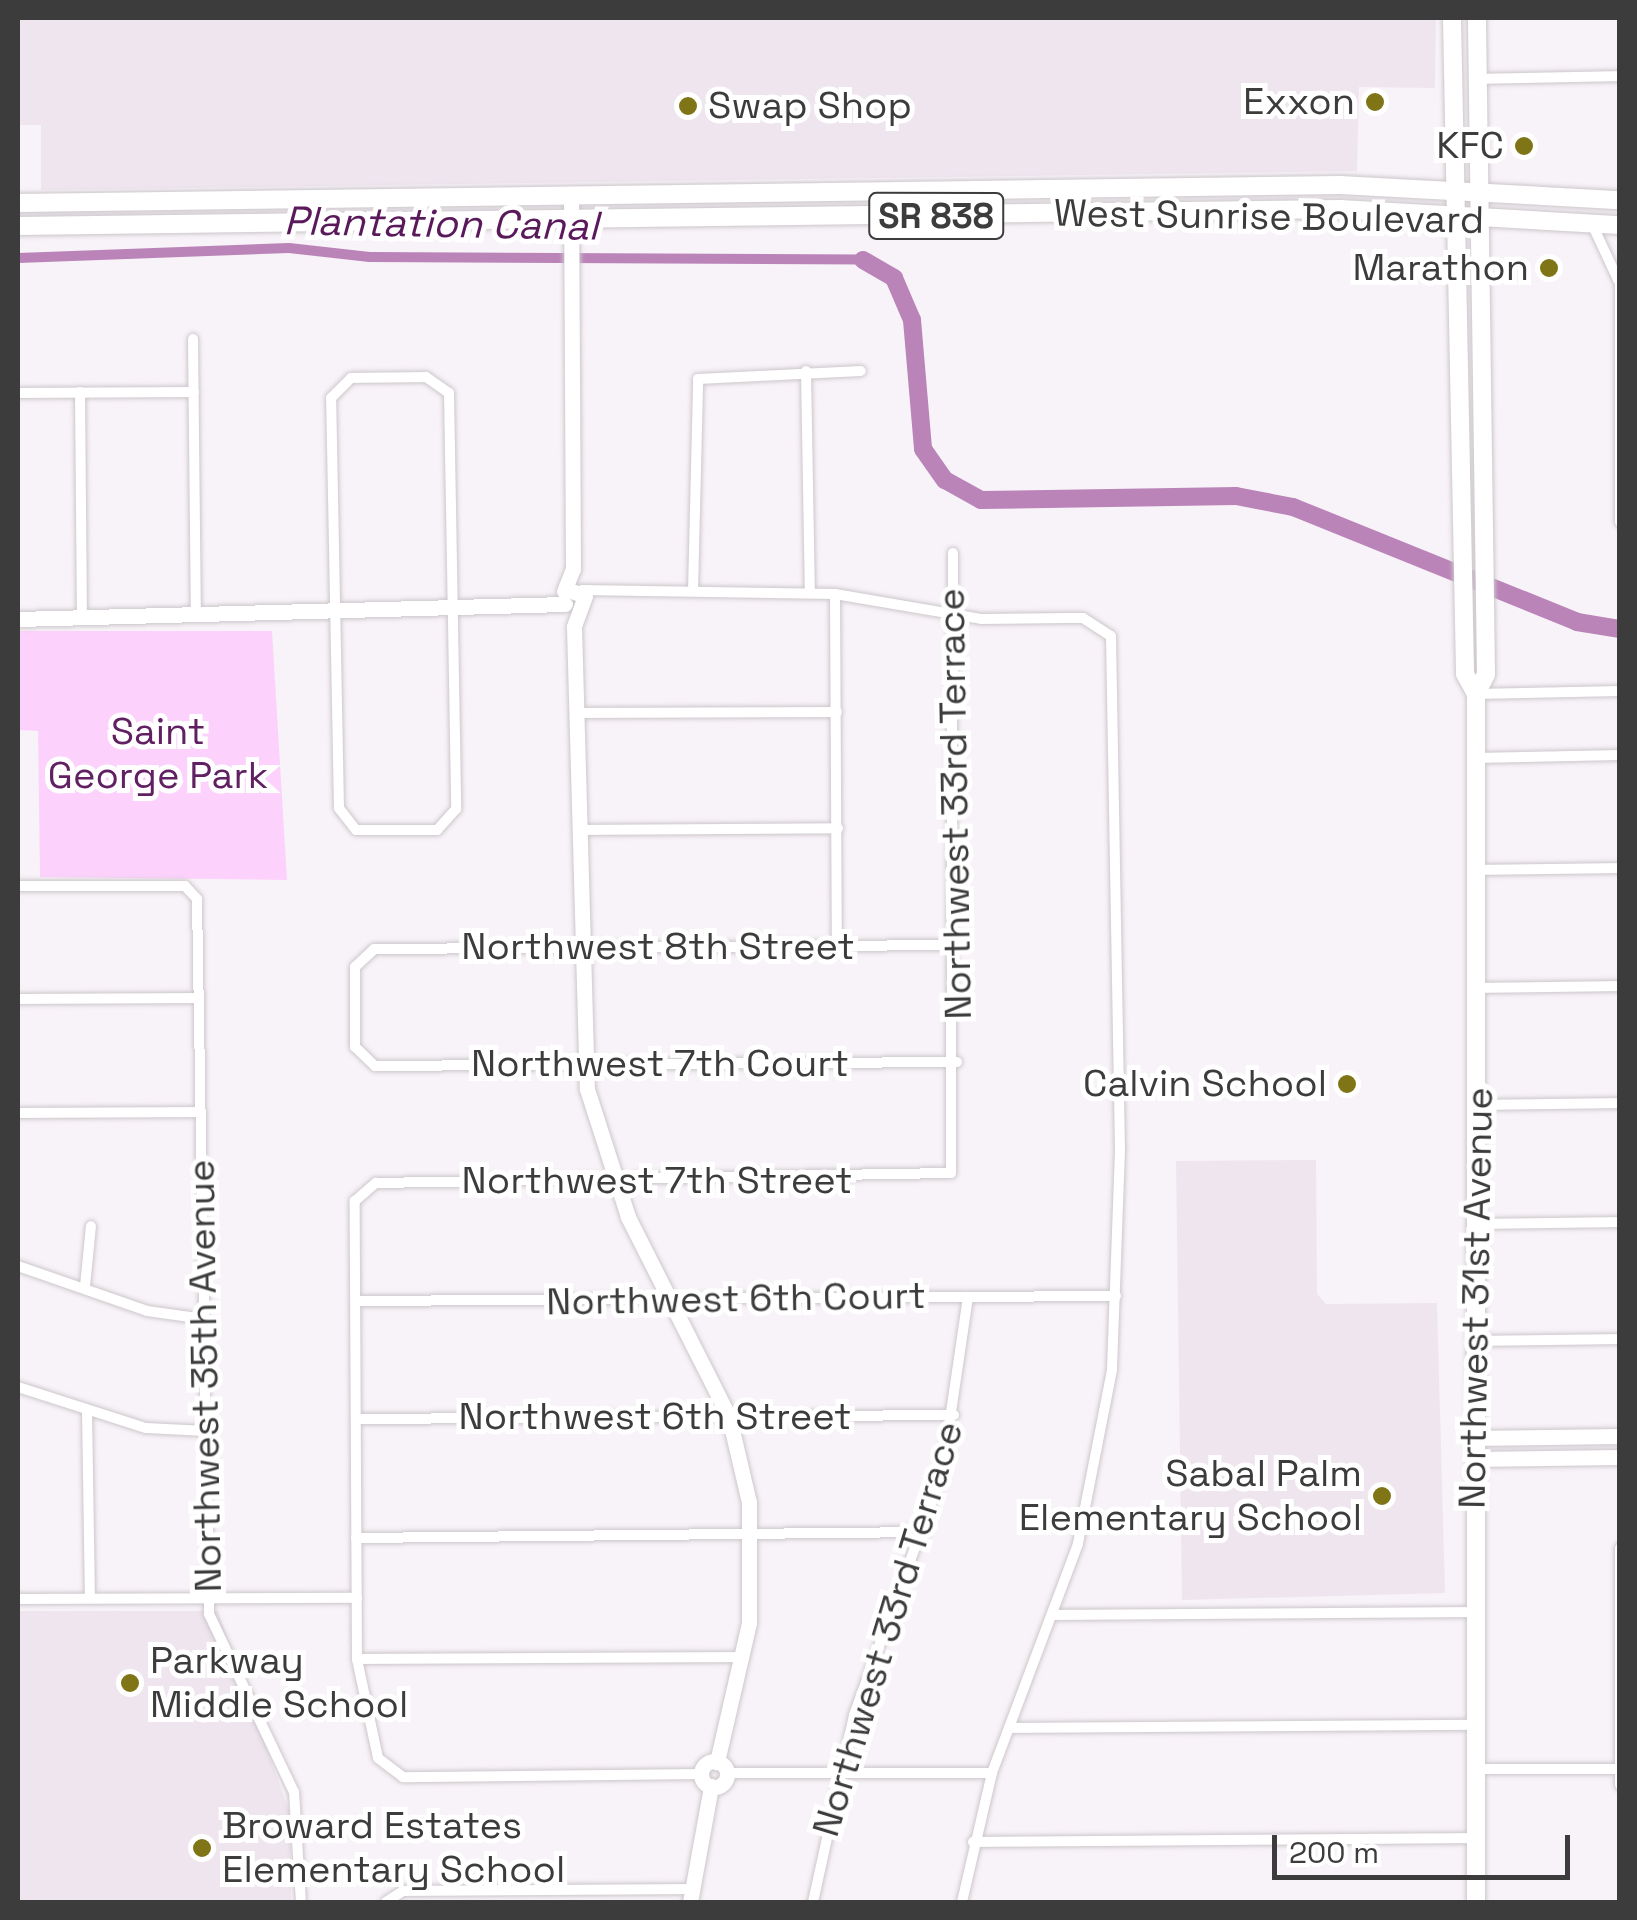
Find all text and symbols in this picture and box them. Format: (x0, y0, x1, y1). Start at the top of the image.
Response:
place label: Exxon (1243, 79, 1355, 125)
place label: Swap Shop (708, 83, 912, 129)
marker: Exxon (1364, 91, 1386, 113)
marker: Swap Shop (677, 95, 699, 117)
place label: KFC (1436, 123, 1504, 169)
marker: KFC (1513, 135, 1535, 157)
road number: SR 838 (866, 186, 1006, 246)
street label: West Sunrise Boulevard (1053, 190, 1485, 244)
water label: Plantation Canal (283, 197, 599, 251)
place label: Marathon (1352, 245, 1529, 291)
marker: Marathon (1538, 257, 1560, 279)
street label: Northwest 33rd Terrace (928, 587, 982, 1021)
park label: Saint George Park (48, 709, 268, 798)
street label: Northwest 8th Street (461, 924, 855, 970)
street label: Northwest 7th Court (471, 1041, 849, 1087)
place label: Calvin School (1083, 1061, 1327, 1107)
marker: Calvin School (1336, 1073, 1358, 1095)
street label: Northwest 31st Avenue (1450, 1086, 1502, 1510)
street label: Northwest 7th Street (461, 1158, 853, 1204)
street label: Northwest 35th Avenue (178, 1159, 232, 1593)
street label: Northwest 6th Court (546, 1273, 926, 1325)
street label: Northwest 6th Street (459, 1394, 851, 1440)
street label: Northwest 33rd Terrace (803, 1416, 973, 1842)
place label: Sabal Palm Elementary School (1019, 1451, 1362, 1540)
marker: Sabal Palm Elementary School (1371, 1485, 1393, 1507)
place label: Parkway Middle School (150, 1638, 408, 1728)
marker: Parkway Middle School (119, 1672, 141, 1694)
place label: Broward Estates Elementary School (222, 1803, 565, 1892)
scale bar (1277, 1815, 1574, 1877)
text: 200 m (1289, 1833, 1379, 1872)
marker: Broward Estates Elementary School (191, 1837, 213, 1859)

